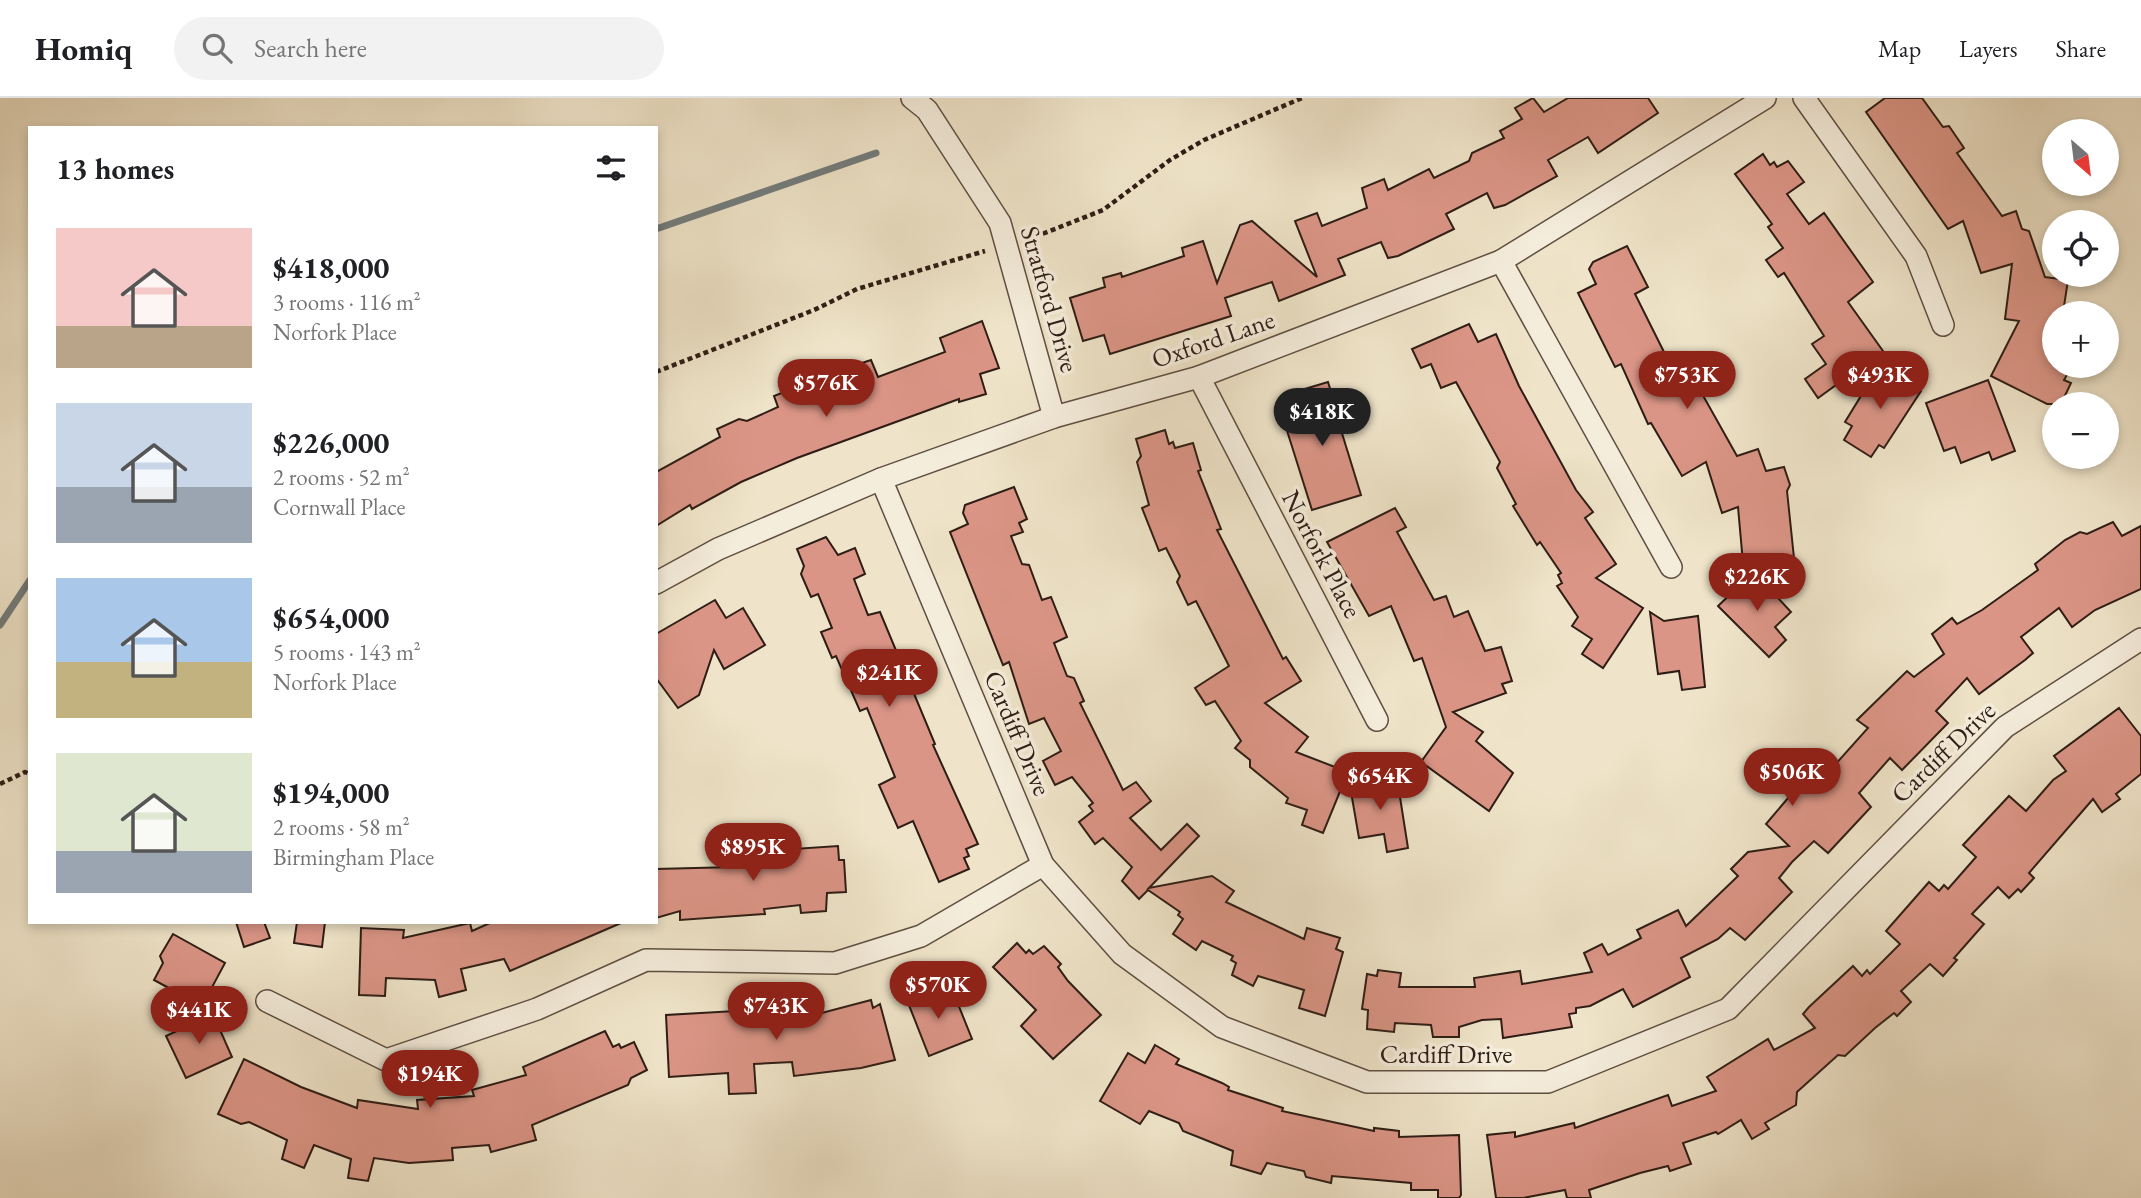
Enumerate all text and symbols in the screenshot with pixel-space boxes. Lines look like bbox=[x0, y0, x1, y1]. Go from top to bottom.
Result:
search box bbox=[174, 17, 664, 80]
text: Homiq bbox=[35, 27, 132, 70]
icon: search bbox=[198, 29, 236, 67]
text: Search here bbox=[254, 31, 367, 65]
text: Map bbox=[1878, 33, 1921, 64]
text: Layers bbox=[1959, 33, 2018, 64]
text: Share bbox=[2056, 33, 2106, 64]
north arrow bbox=[2042, 119, 2119, 196]
map controls bbox=[2042, 119, 2119, 469]
text: 13 homes bbox=[56, 149, 174, 188]
icon: filters bbox=[592, 149, 630, 187]
button: locate bbox=[2042, 210, 2119, 287]
street label: Stratford Drive bbox=[1013, 222, 1087, 376]
text: $418,000 bbox=[273, 248, 389, 287]
icon: home bbox=[112, 256, 196, 340]
text: 3 rooms · 116 m² bbox=[273, 287, 421, 317]
button: + bbox=[2042, 301, 2119, 378]
street label: Oxford Lane bbox=[1147, 302, 1279, 376]
text: Norfork Place bbox=[273, 317, 397, 347]
pin: $753K bbox=[1638, 352, 1736, 411]
pin: $493K bbox=[1831, 352, 1929, 411]
text: $753K bbox=[1655, 359, 1719, 389]
text: $493K bbox=[1848, 359, 1912, 389]
pin: $576K bbox=[777, 360, 875, 419]
text: $576K bbox=[794, 367, 858, 397]
pin: $418K bbox=[1273, 388, 1371, 448]
button: − bbox=[2042, 392, 2119, 469]
text: $418K bbox=[1290, 396, 1354, 426]
text: $226,000 bbox=[273, 423, 389, 462]
icon: home bbox=[112, 431, 196, 515]
text: 2 rooms · 52 m² bbox=[273, 462, 410, 492]
street label: Norfork Place bbox=[1274, 484, 1370, 624]
text: Cornwall Place bbox=[273, 492, 405, 522]
pin: $226K bbox=[1708, 554, 1806, 613]
text: $226K bbox=[1725, 561, 1789, 591]
text: $654,000 bbox=[273, 598, 389, 637]
icon: home bbox=[112, 606, 196, 690]
text: 5 rooms · 143 m² bbox=[273, 637, 421, 667]
pin: $241K bbox=[840, 650, 938, 709]
text: $241K bbox=[857, 657, 921, 687]
street label: Cardiff Drive bbox=[976, 665, 1060, 801]
text: Norfork Place bbox=[273, 667, 397, 697]
street label: Cardiff Drive bbox=[1883, 694, 2003, 810]
pin: $506K bbox=[1743, 748, 1841, 808]
pin: $654K bbox=[1331, 752, 1429, 812]
text: $506K bbox=[1760, 756, 1824, 786]
text: $654K bbox=[1348, 760, 1412, 790]
text: $194,000 bbox=[273, 773, 389, 812]
icon: home bbox=[112, 781, 196, 865]
text: 2 rooms · 58 m² bbox=[273, 812, 410, 842]
pin: $895K bbox=[704, 824, 802, 883]
text: $895K bbox=[721, 831, 785, 861]
text: Birmingham Place bbox=[273, 842, 434, 872]
pin: $570K bbox=[889, 962, 987, 1021]
text: $570K bbox=[906, 969, 970, 999]
pin: $743K bbox=[727, 982, 825, 1042]
pin: $441K bbox=[150, 986, 248, 1046]
text: $743K bbox=[744, 990, 808, 1020]
text: $441K bbox=[167, 994, 231, 1024]
street label: Cardiff Drive bbox=[1380, 1037, 1512, 1071]
pin: $194K bbox=[381, 1051, 479, 1110]
text: $194K bbox=[398, 1058, 462, 1088]

